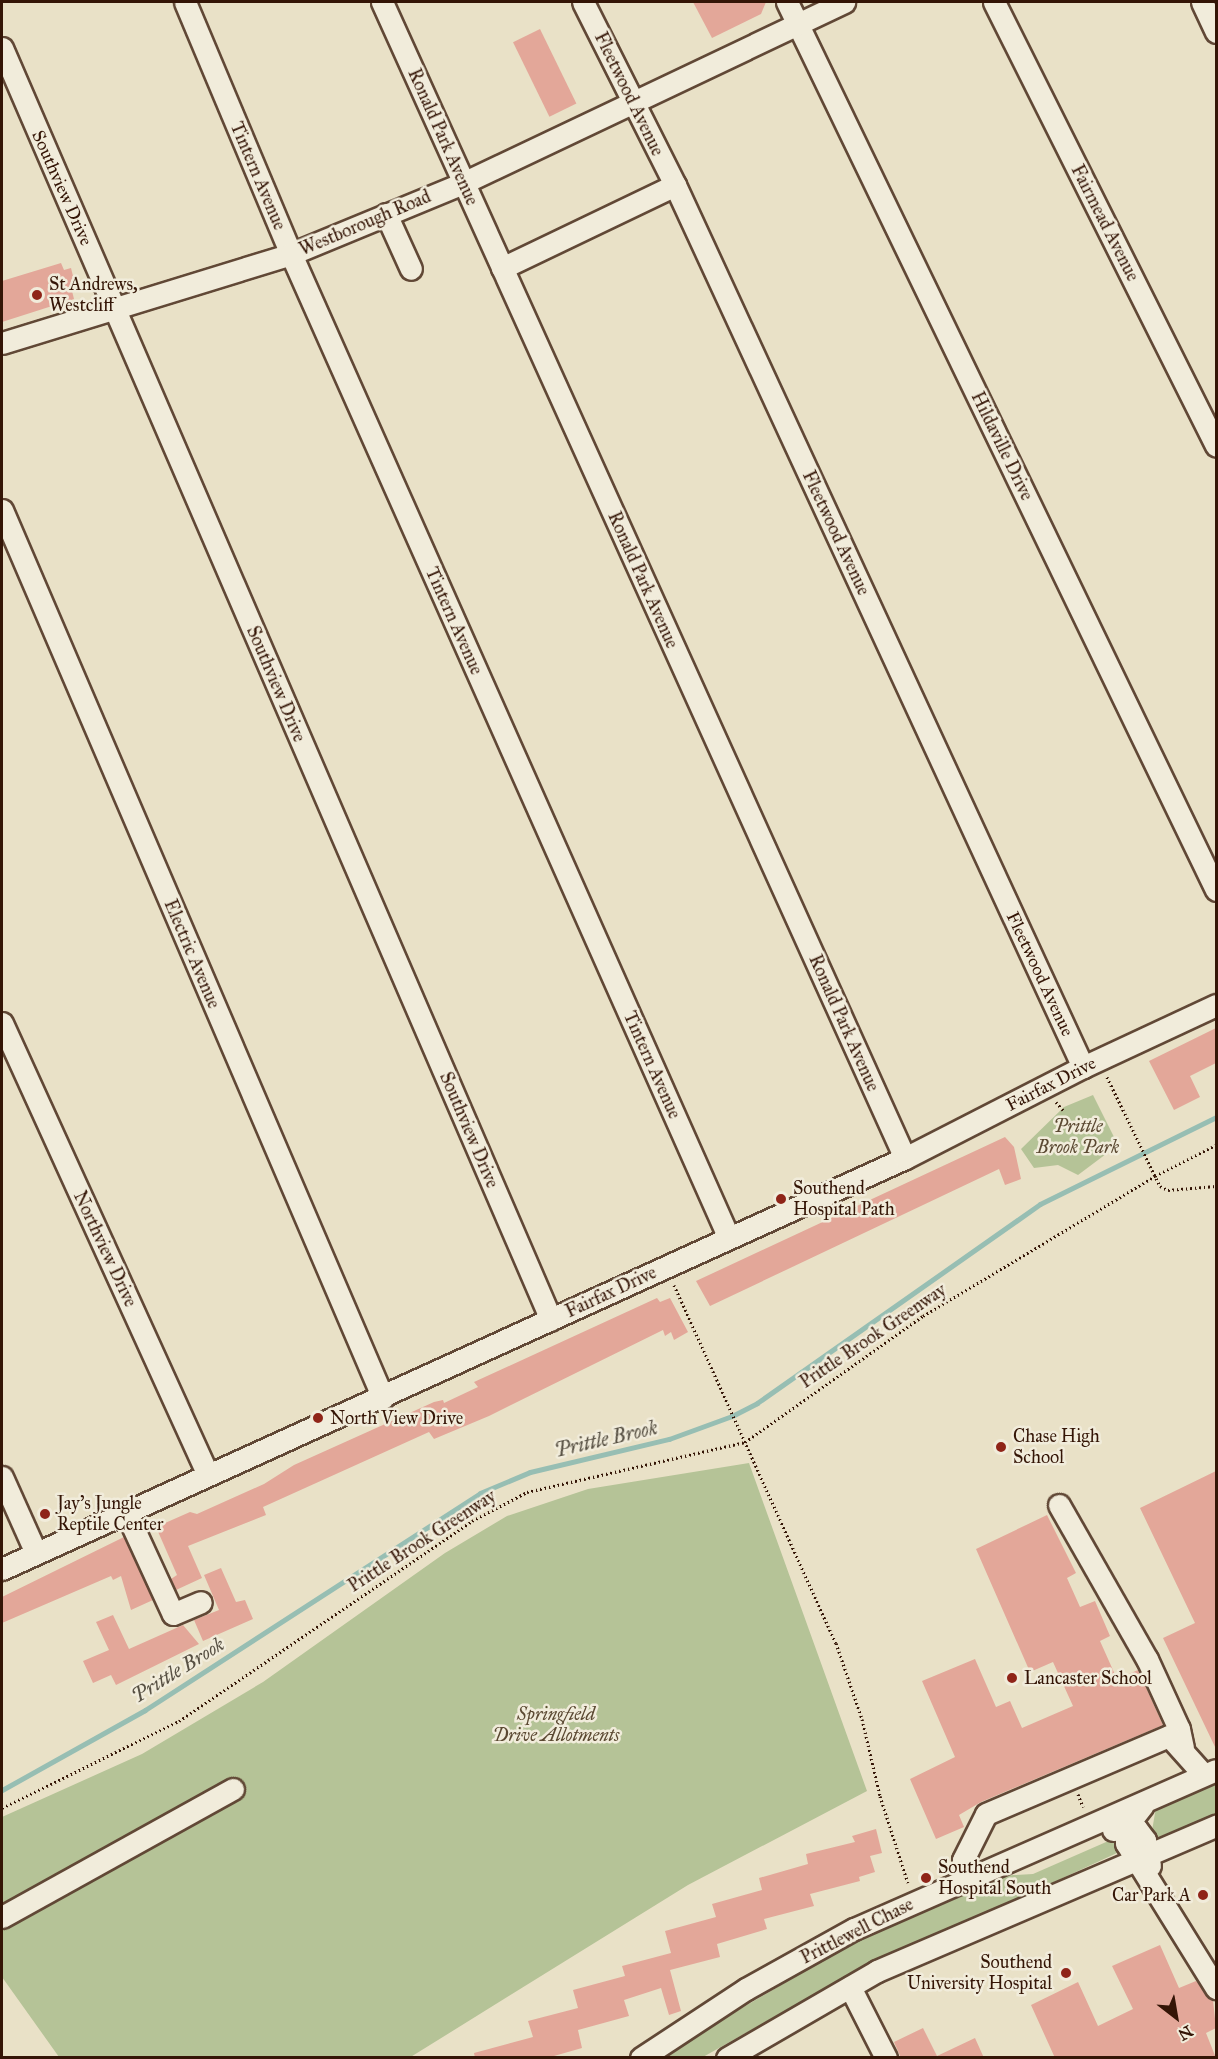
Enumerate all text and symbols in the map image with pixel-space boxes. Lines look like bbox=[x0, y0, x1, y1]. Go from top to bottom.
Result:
street label: Fleetwood Avenue bbox=[590, 29, 668, 159]
street label: Ronald Park Avenue bbox=[403, 65, 483, 209]
street label: Tintern Avenue bbox=[226, 119, 290, 233]
street label: Southview Drive bbox=[27, 127, 97, 249]
street label: Fairmead Avenue bbox=[1066, 161, 1144, 285]
street label: Westborough Road bbox=[296, 186, 434, 260]
place label: St Andrews, Westcliff bbox=[49, 274, 138, 316]
marker: St Andrews, Westcliff bbox=[30, 288, 44, 302]
street label: Hildaville Drive bbox=[966, 388, 1038, 504]
street label: Fleetwood Avenue bbox=[798, 467, 874, 599]
street label: Ronald Park Avenue bbox=[603, 508, 683, 652]
street label: Tintern Avenue bbox=[421, 564, 487, 678]
street label: Southview Drive bbox=[242, 623, 310, 745]
street label: Electric Avenue bbox=[159, 896, 225, 1012]
street label: Fleetwood Avenue bbox=[1002, 908, 1078, 1040]
street label: Ronald Park Avenue bbox=[804, 951, 884, 1095]
street label: Tintern Avenue bbox=[619, 1008, 685, 1122]
street label: Fairfax Drive bbox=[1003, 1052, 1099, 1116]
street label: Southview Drive bbox=[435, 1069, 503, 1191]
park label: Prittle Brook Park bbox=[1037, 1116, 1119, 1158]
place label: Southend Hospital Path bbox=[793, 1178, 895, 1220]
street label: Northview Drive bbox=[69, 1188, 141, 1310]
marker: Southend Hospital Path bbox=[774, 1192, 788, 1206]
street label: Fairfax Drive bbox=[562, 1262, 660, 1322]
street label: Prittle Brook Greenway bbox=[796, 1279, 950, 1393]
place label: North View Drive bbox=[330, 1407, 463, 1429]
marker: North View Drive bbox=[311, 1411, 325, 1425]
water label: Prittle Brook bbox=[552, 1416, 660, 1462]
place label: Chase High School bbox=[1013, 1426, 1100, 1468]
marker: Chase High School bbox=[994, 1440, 1008, 1454]
street label: Prittle Brook Greenway bbox=[344, 1485, 500, 1597]
place label: Jay's Jungle Reptile Center bbox=[57, 1493, 164, 1536]
marker: Jay's Jungle Reptile Center bbox=[38, 1507, 52, 1521]
water label: Prittle Brook bbox=[127, 1632, 229, 1708]
place label: Lancaster School bbox=[1024, 1667, 1152, 1689]
marker: Lancaster School bbox=[1005, 1671, 1019, 1685]
park label: Springfield Drive Allotments bbox=[493, 1704, 619, 1746]
place label: Southend Hospital South bbox=[938, 1857, 1051, 1900]
marker: Southend Hospital South bbox=[919, 1871, 933, 1885]
place label: Car Park A bbox=[1112, 1884, 1191, 1906]
marker: Car Park A bbox=[1196, 1888, 1210, 1902]
street label: Prittlewell Chase bbox=[797, 1893, 917, 1969]
place label: Southend University Hospital bbox=[907, 1952, 1052, 1994]
marker: Southend University Hospital bbox=[1057, 1964, 1075, 1982]
north arrow bbox=[1146, 1987, 1206, 2047]
text: N bbox=[1175, 2021, 1196, 2044]

